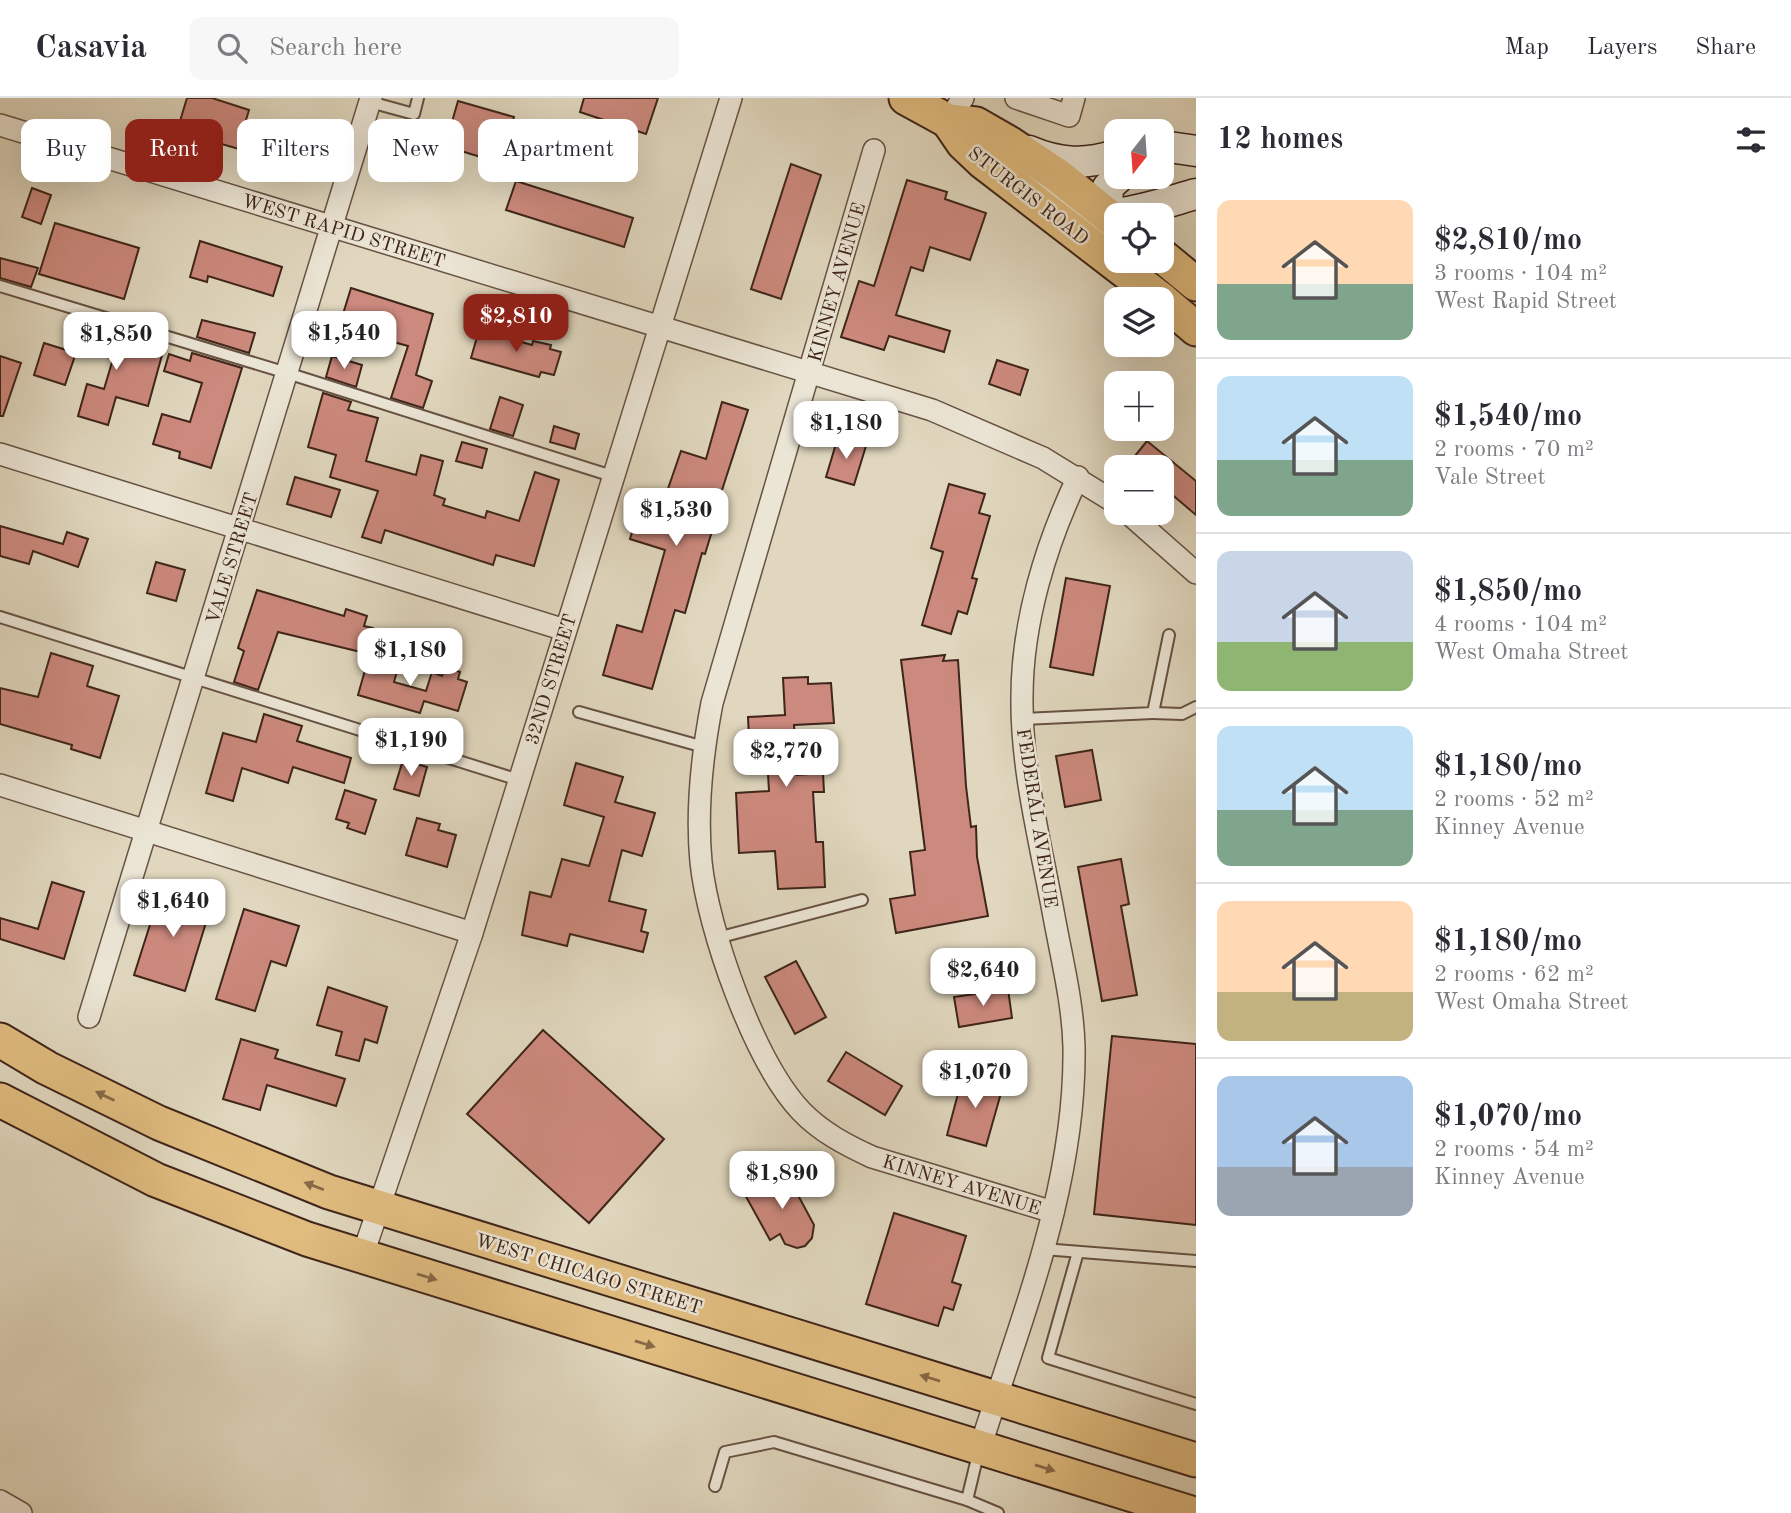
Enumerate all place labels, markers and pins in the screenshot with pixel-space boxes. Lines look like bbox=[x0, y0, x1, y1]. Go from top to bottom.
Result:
pin: $2,810 bbox=[459, 294, 573, 354]
pin: $1,540 bbox=[287, 312, 401, 371]
pin: $1,850 bbox=[59, 313, 173, 372]
pin: $1,180 bbox=[789, 402, 903, 461]
pin: $1,530 bbox=[619, 489, 733, 548]
pin: $1,180 bbox=[353, 628, 467, 688]
pin: $1,190 bbox=[354, 718, 468, 778]
pin: $2,770 bbox=[729, 730, 843, 789]
pin: $1,640 bbox=[116, 880, 230, 939]
pin: $2,640 bbox=[926, 948, 1040, 1008]
pin: $1,070 bbox=[918, 1051, 1032, 1110]
pin: $1,890 bbox=[725, 1152, 839, 1211]

